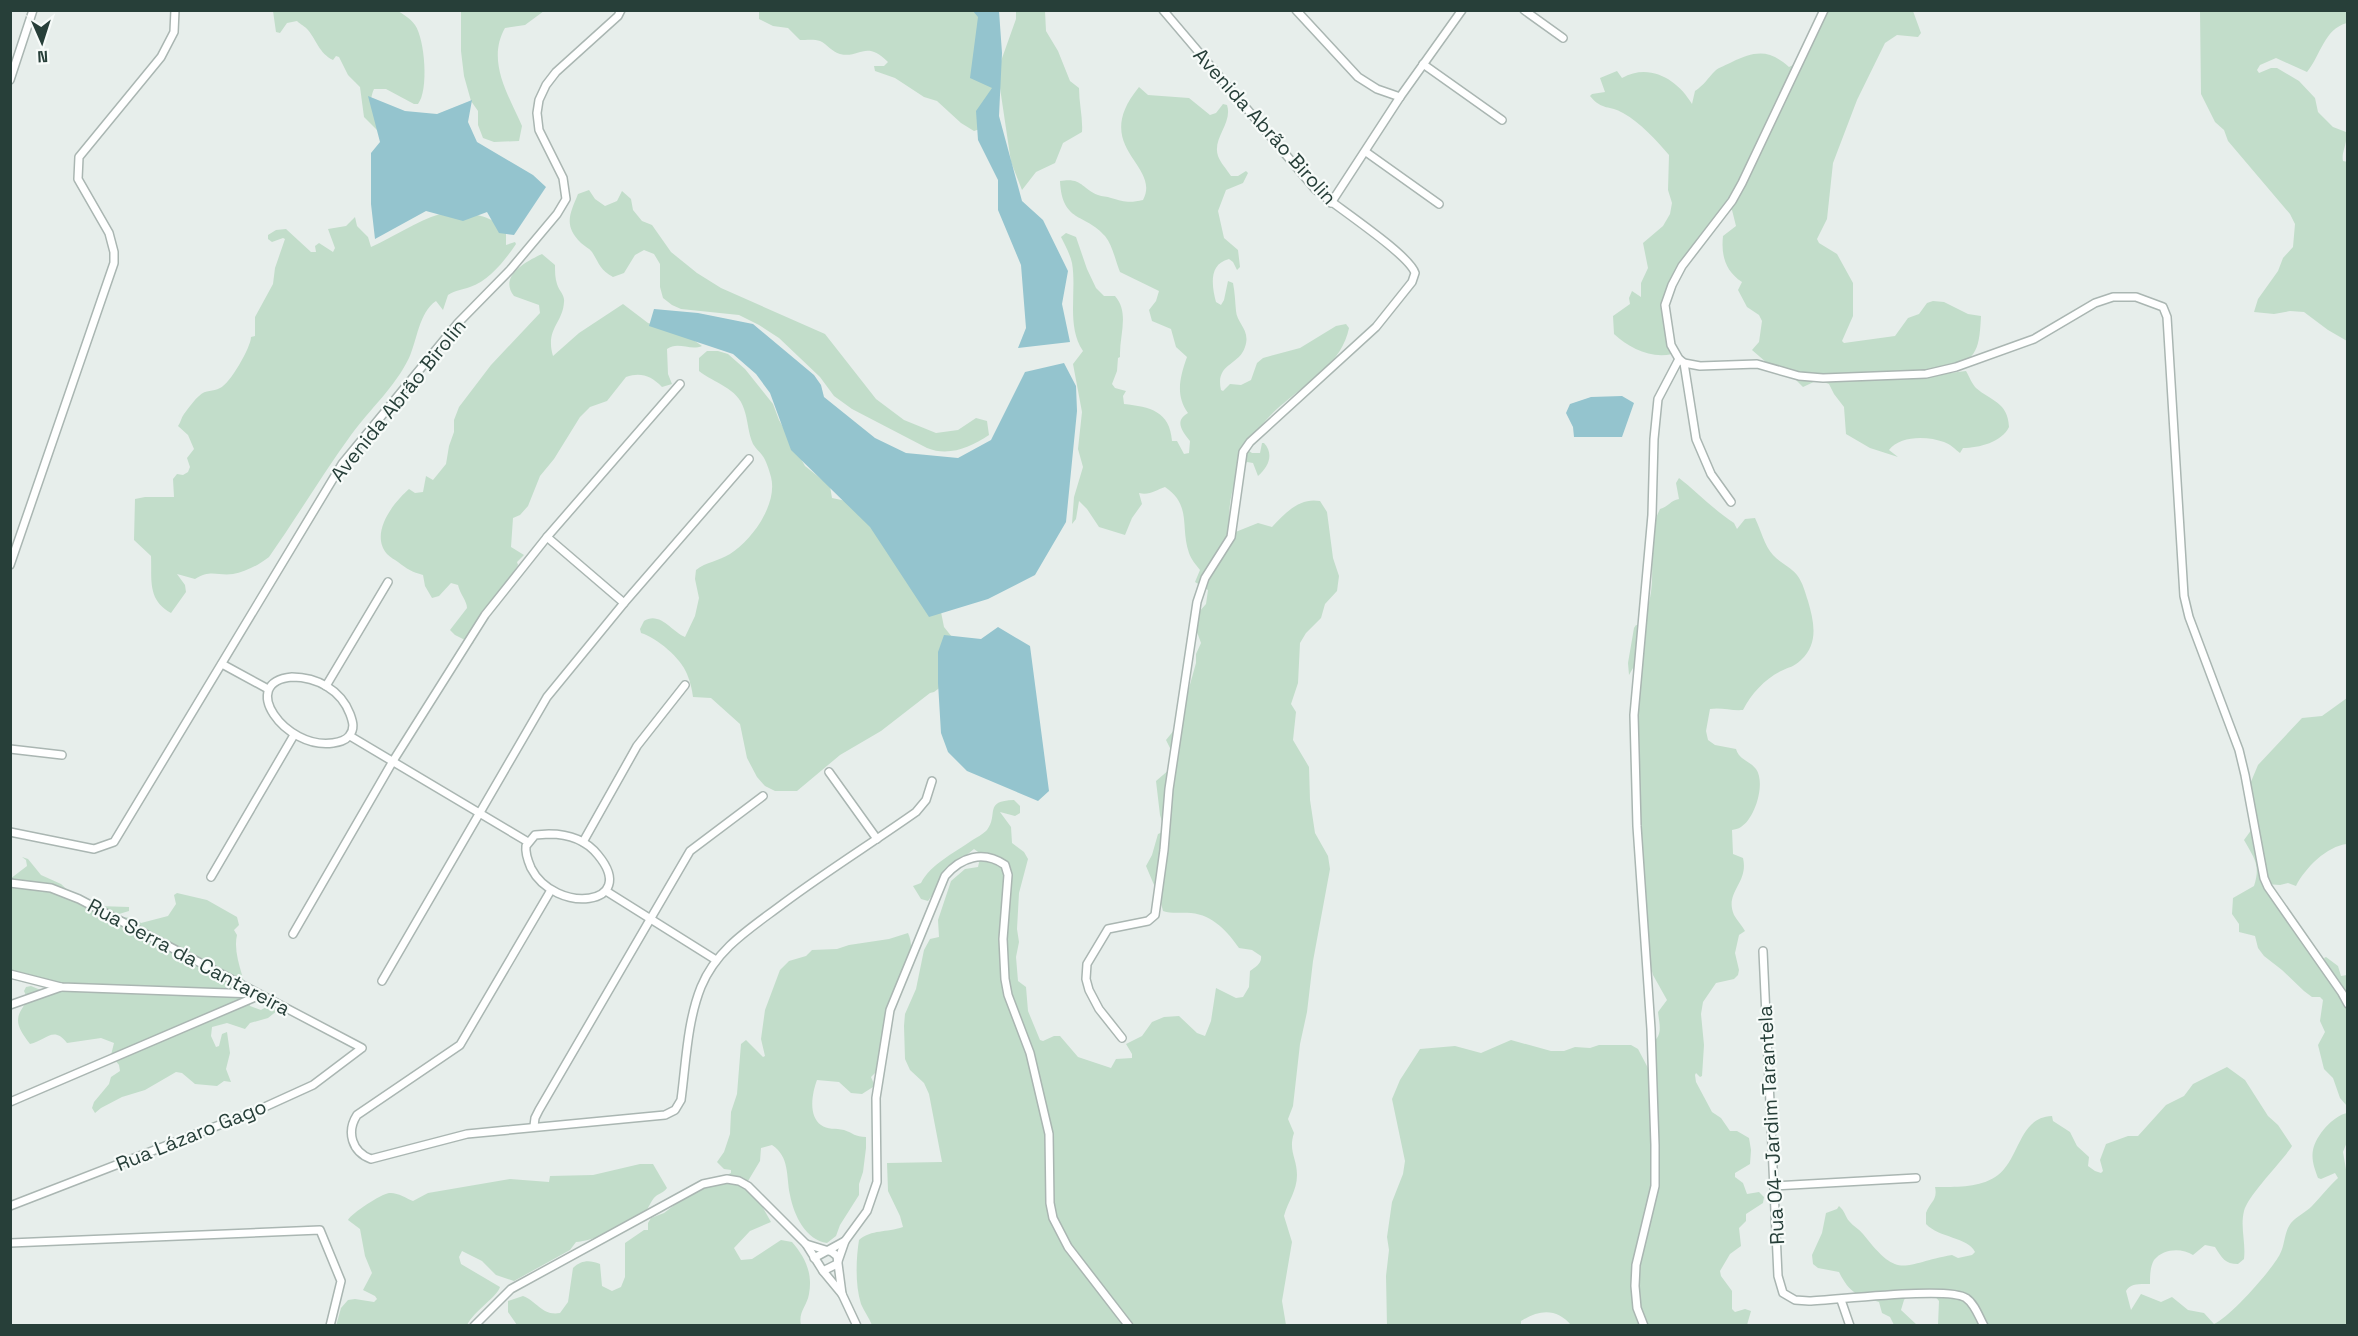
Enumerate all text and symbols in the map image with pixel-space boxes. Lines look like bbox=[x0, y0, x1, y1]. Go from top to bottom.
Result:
north arrow bbox=[12, 12, 72, 72]
street label: Avenida Abrão Birolin bbox=[1188, 42, 1342, 210]
text: N bbox=[37, 46, 49, 67]
street label: Avenida Abrão Birolin bbox=[324, 313, 472, 487]
street label: Rua Serra da Cantareira bbox=[83, 892, 295, 1022]
street label: Rua 04- Jardim Tarantela bbox=[1752, 1005, 1790, 1245]
street label: Rua Lázaro Gago bbox=[112, 1093, 270, 1177]

